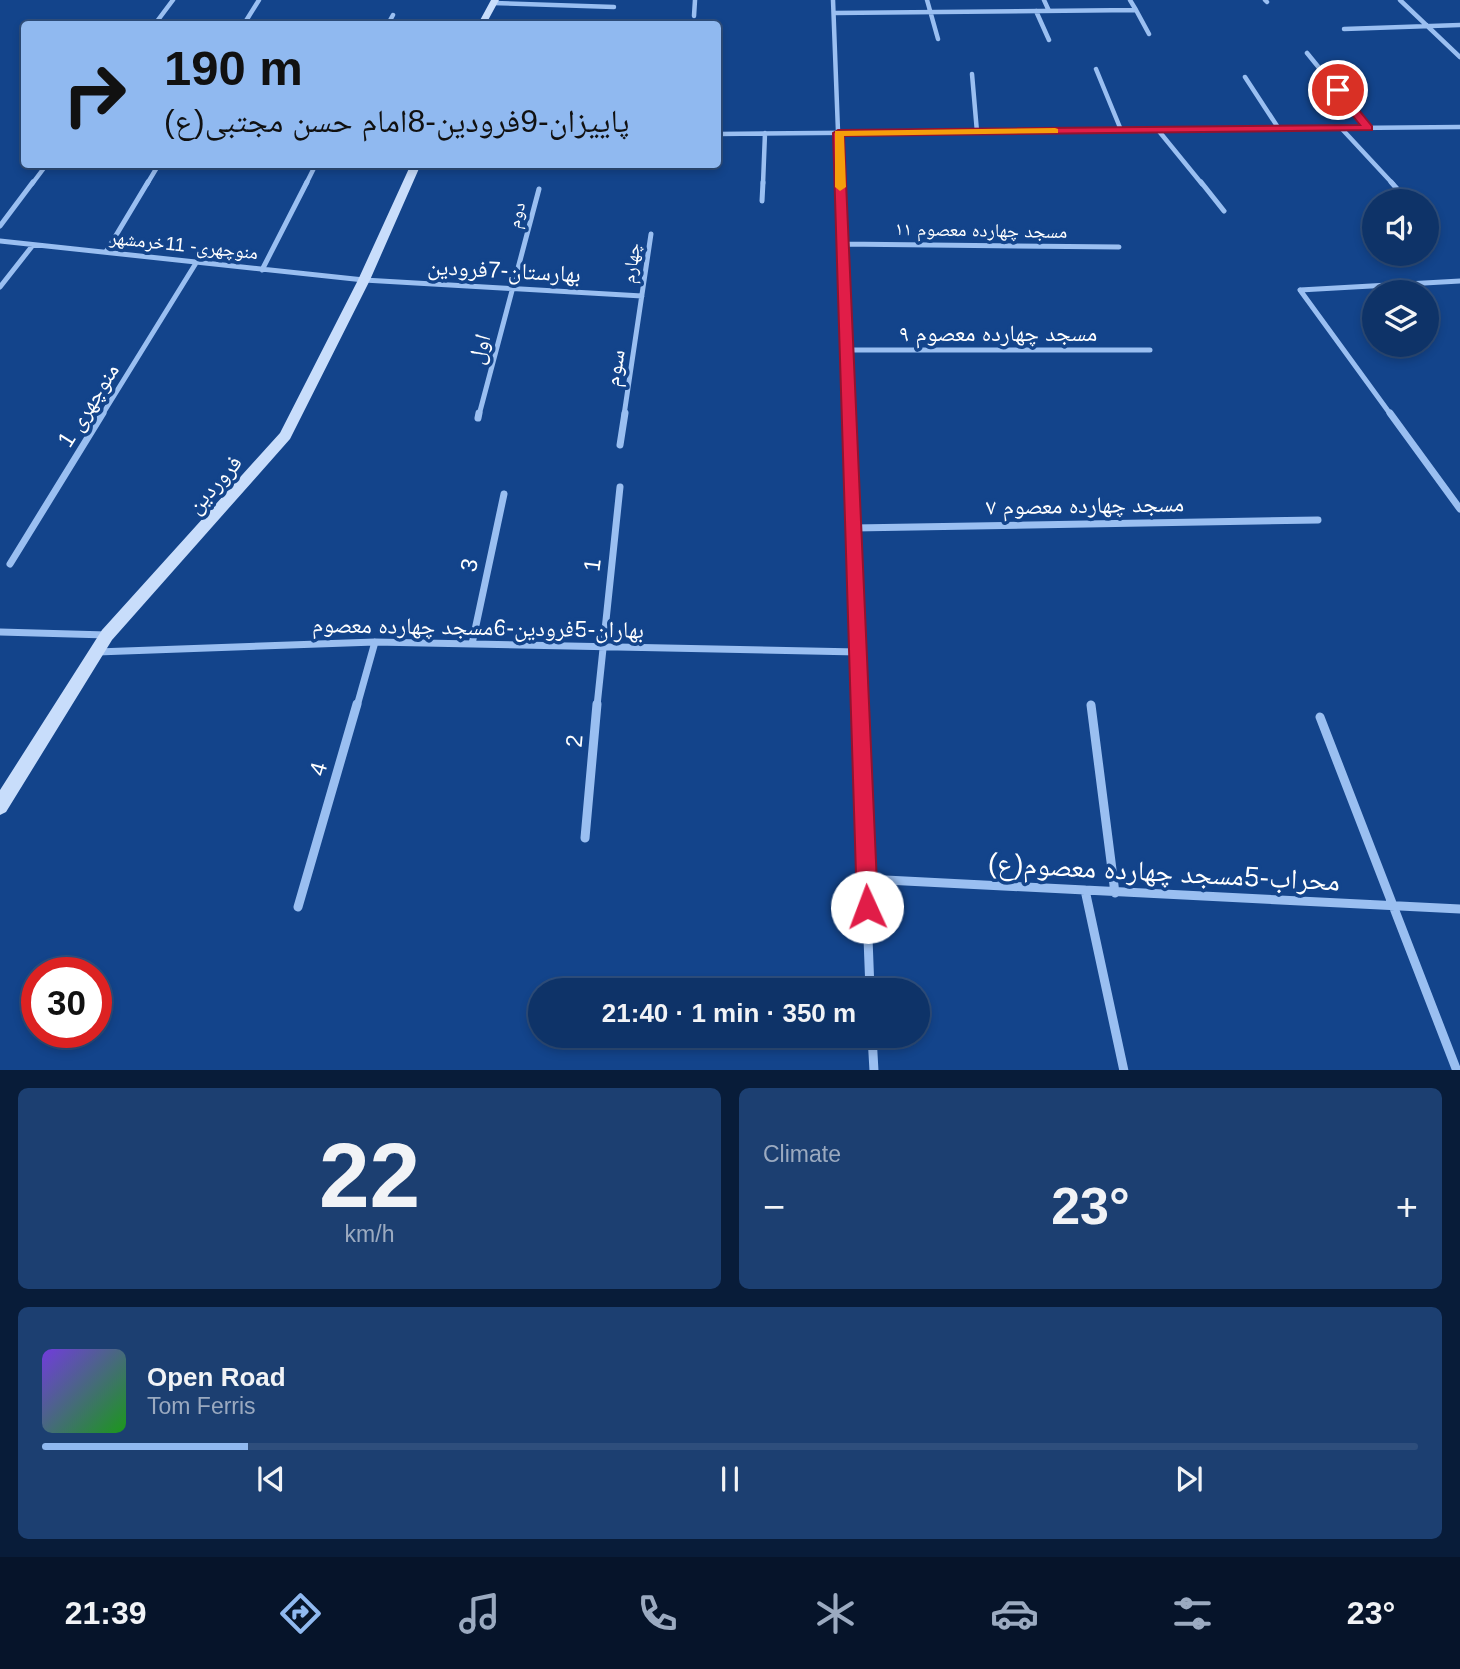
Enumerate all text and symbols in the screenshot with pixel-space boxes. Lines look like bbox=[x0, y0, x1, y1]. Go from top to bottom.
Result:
text: 190 m bbox=[164, 41, 303, 95]
icon: right bbox=[49, 49, 140, 140]
pin bbox=[1308, 60, 1368, 120]
icon: arrive bbox=[1319, 71, 1357, 109]
text: پاییزان-9فرودین-8امام حسن مجتبی(ع) bbox=[164, 103, 630, 139]
map controls bbox=[1362, 189, 1439, 357]
button: sound bbox=[1362, 189, 1439, 266]
street label: دوم bbox=[503, 200, 532, 231]
street label: مسجد چهارده معصوم ۱۱ bbox=[895, 218, 1067, 245]
street label: منوچهری- 11خرمشهر bbox=[108, 227, 259, 264]
street label: چهارم bbox=[618, 241, 647, 285]
street label: بهارستان-7فرودین bbox=[427, 253, 581, 288]
button: layers bbox=[1362, 280, 1439, 357]
street label: مسجد چهارده معصوم ۹ bbox=[899, 320, 1097, 349]
street label: اول bbox=[462, 331, 497, 367]
street label: سوم bbox=[598, 348, 633, 389]
street label: منوچهری 1 bbox=[52, 358, 125, 452]
street label: فروردین bbox=[181, 449, 248, 519]
street label: مسجد چهارده معصوم ۷ bbox=[986, 490, 1184, 523]
street label: 3 bbox=[455, 556, 483, 574]
street label: 1 bbox=[578, 557, 606, 573]
street label: بهاران-5فرودین-6مسجد چهارده معصوم bbox=[312, 611, 644, 646]
street label: 2 bbox=[560, 733, 588, 749]
street label: 4 bbox=[304, 759, 332, 779]
street label: محراب-5مسجد چهارده معصوم(ع) bbox=[987, 847, 1341, 900]
position arrow bbox=[830, 870, 904, 944]
speed limit sign: 30 bbox=[21, 957, 112, 1048]
text: 21:40 · 1 min · 350 m bbox=[602, 998, 856, 1028]
text: 22 bbox=[319, 1125, 420, 1226]
text: Climate bbox=[763, 1141, 841, 1167]
text: 23° bbox=[1051, 1177, 1130, 1235]
text: − bbox=[763, 1186, 785, 1228]
text: + bbox=[1396, 1186, 1418, 1228]
text: km/h bbox=[345, 1221, 394, 1247]
text: Open Road bbox=[147, 1362, 286, 1392]
text: Tom Ferris bbox=[147, 1393, 256, 1419]
icon: previous bbox=[252, 1460, 290, 1498]
icon: pause bbox=[711, 1460, 749, 1498]
icon: next bbox=[1170, 1460, 1208, 1498]
icon: directions bbox=[276, 1589, 325, 1638]
icon: music bbox=[455, 1589, 504, 1638]
icon: phone bbox=[633, 1589, 682, 1638]
icon: climate bbox=[811, 1589, 860, 1638]
icon: car bbox=[990, 1589, 1039, 1638]
icon: filters bbox=[1168, 1589, 1217, 1638]
text: 21:39 bbox=[65, 1595, 147, 1631]
text: 23° bbox=[1347, 1595, 1395, 1631]

